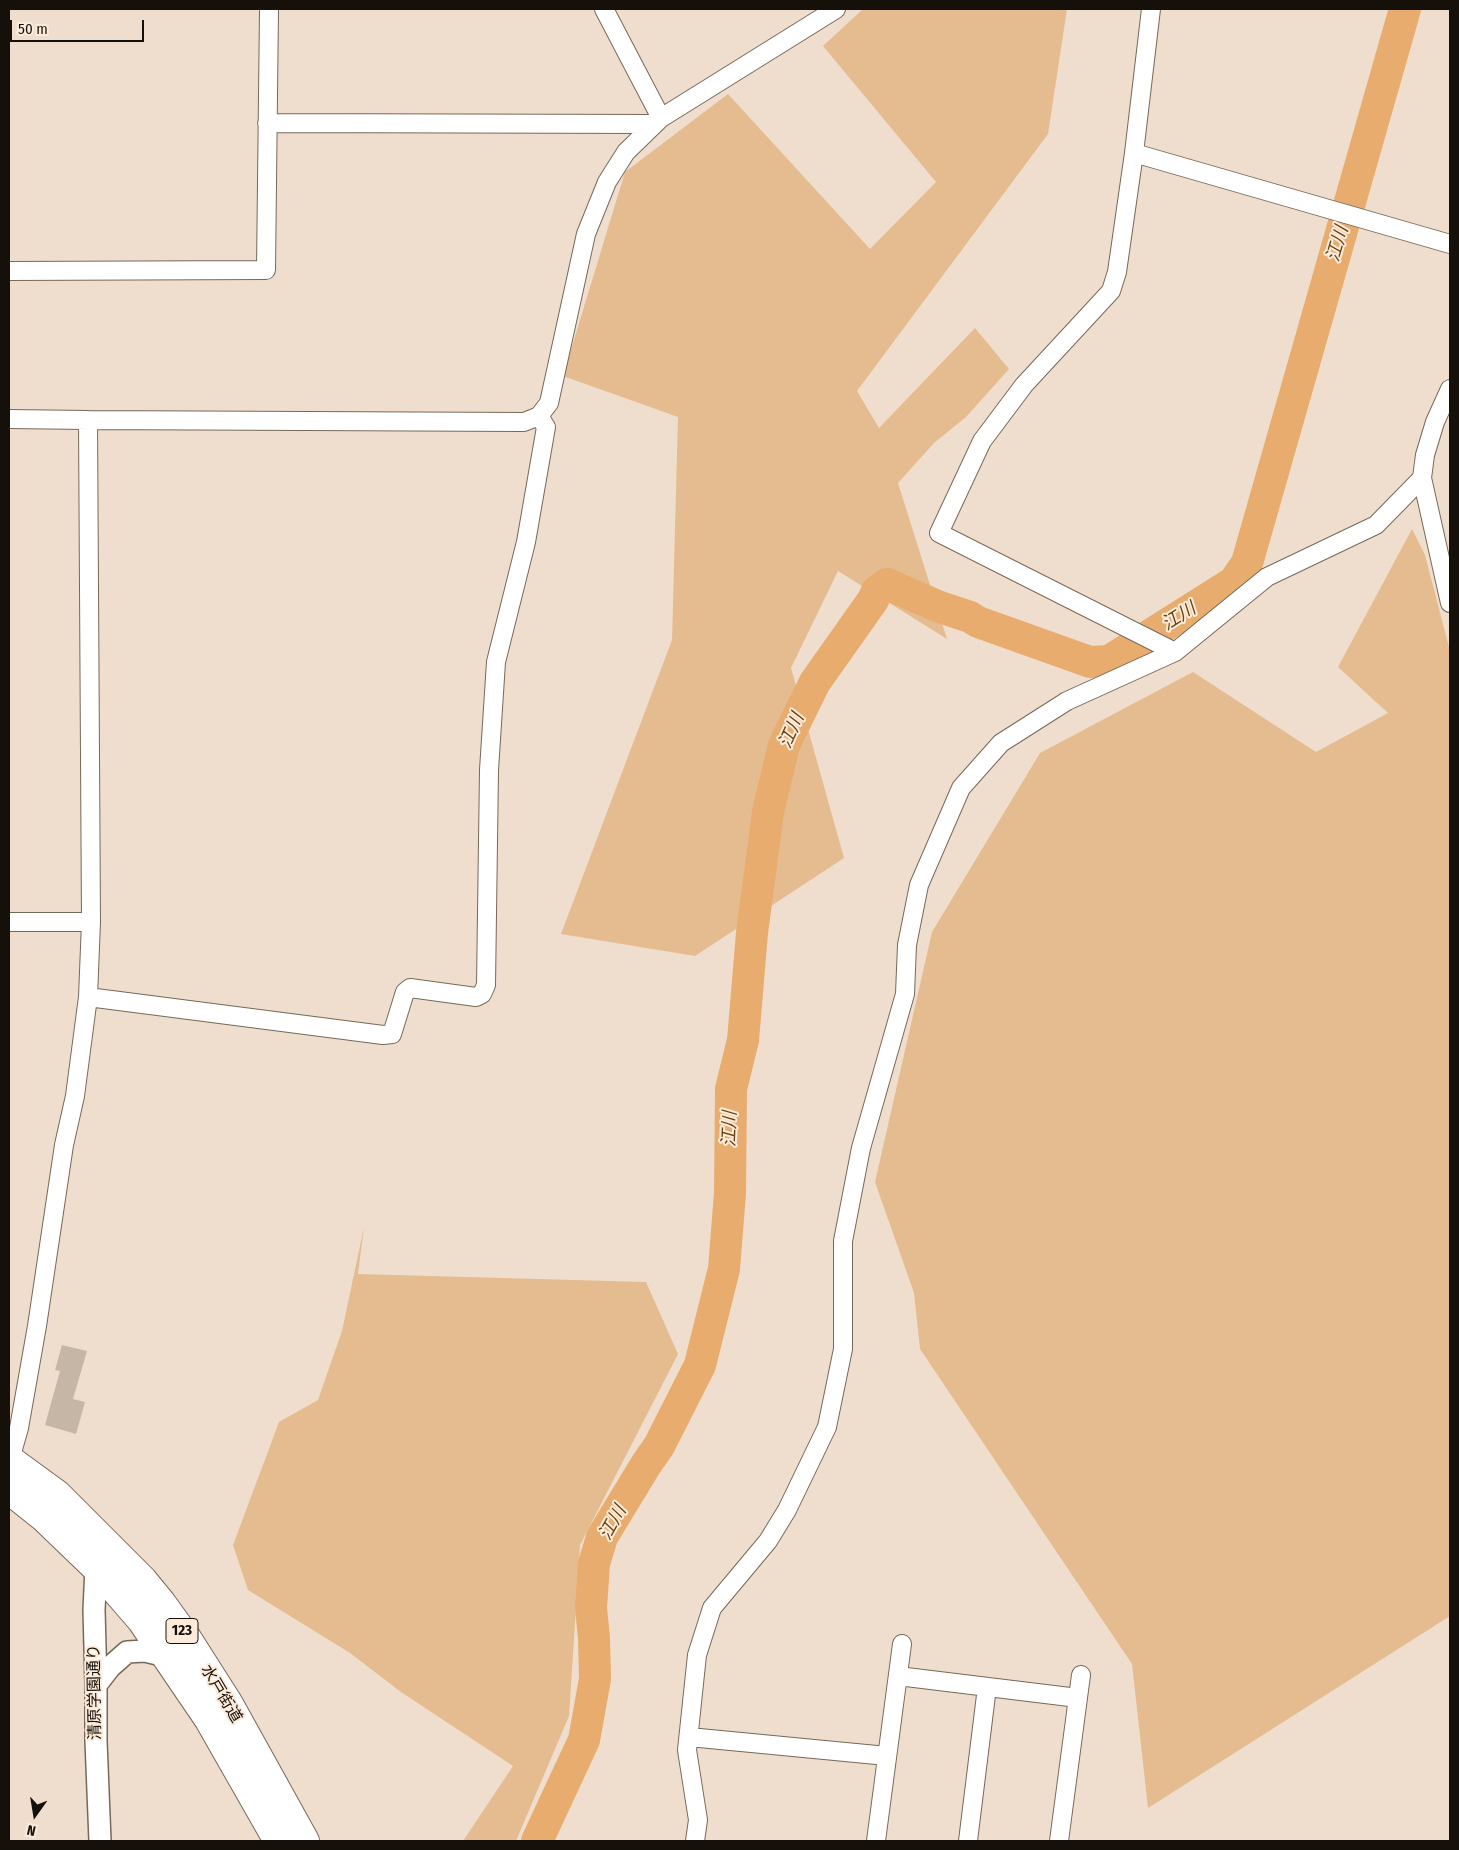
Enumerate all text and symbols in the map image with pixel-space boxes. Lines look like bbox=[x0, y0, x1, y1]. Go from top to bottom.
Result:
scale bar bbox=[12, 10, 146, 42]
text: 50 m bbox=[18, 20, 48, 38]
water label: 江川 bbox=[1323, 224, 1353, 264]
water label: 江川 bbox=[1158, 598, 1200, 636]
water label: 江川 bbox=[775, 710, 809, 752]
water label: 江川 bbox=[719, 1111, 741, 1147]
water label: 江川 bbox=[595, 1502, 631, 1544]
road number: 123 bbox=[166, 1618, 198, 1644]
street label: 清原学園通り bbox=[85, 1644, 105, 1740]
street label: 水戸街道 bbox=[196, 1662, 246, 1726]
north arrow bbox=[10, 1790, 60, 1840]
text: N bbox=[26, 1821, 38, 1839]

